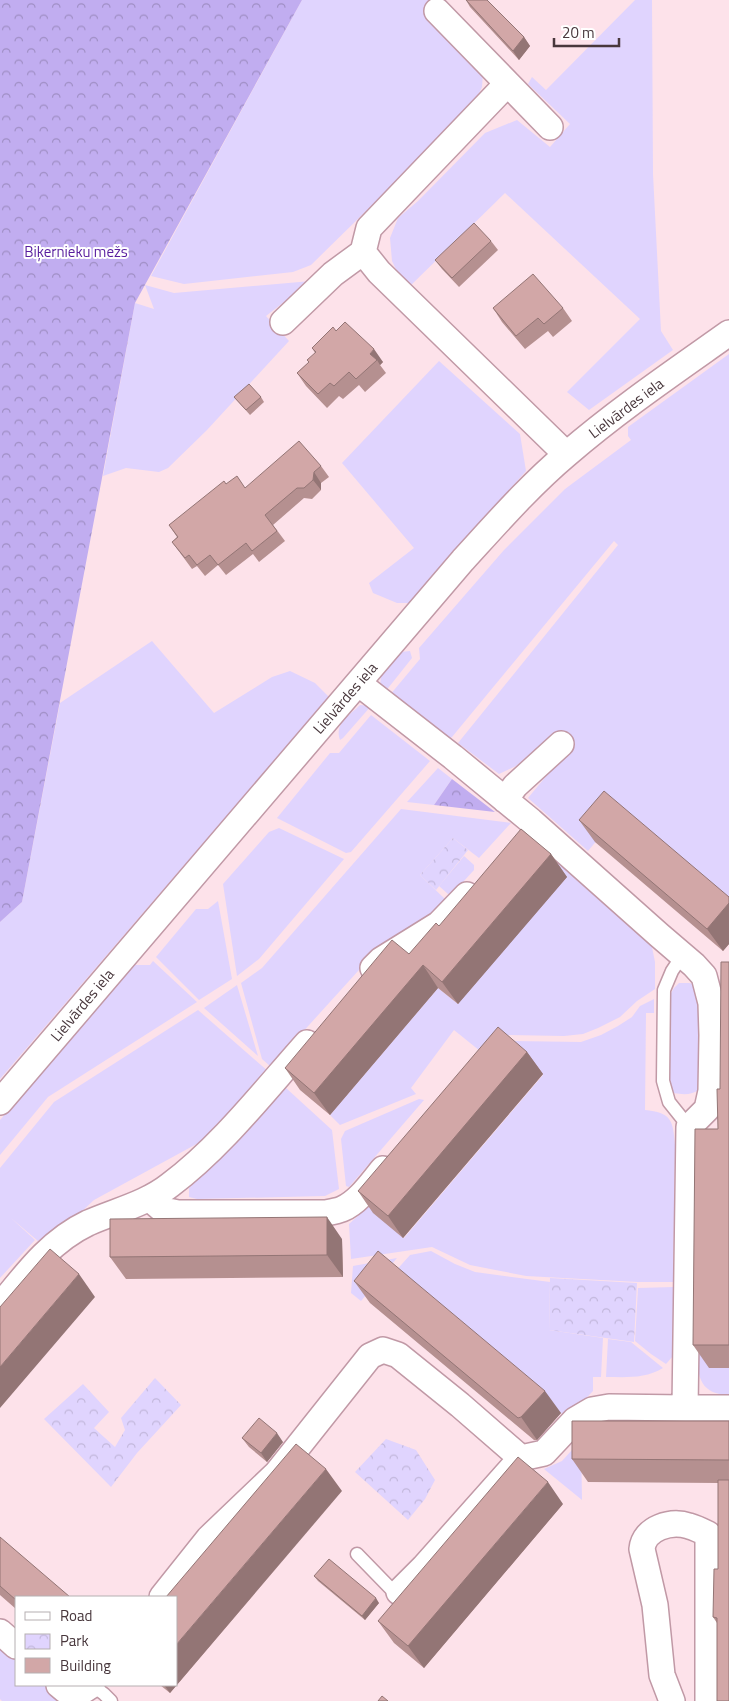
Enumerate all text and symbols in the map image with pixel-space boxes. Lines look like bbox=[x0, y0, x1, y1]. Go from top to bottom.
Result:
scale bar bbox=[554, 15, 619, 47]
text: 20 m bbox=[562, 21, 595, 44]
park label: Biķernieku mežs bbox=[24, 240, 128, 263]
street label: Lielvārdes iela bbox=[584, 372, 669, 444]
street label: Lielvārdes iela bbox=[307, 657, 383, 739]
street label: Lielvārdes iela bbox=[45, 963, 120, 1046]
legend bbox=[15, 1596, 178, 1686]
text: Road bbox=[60, 1604, 92, 1627]
text: Park bbox=[60, 1629, 89, 1652]
text: Building bbox=[60, 1654, 111, 1677]

